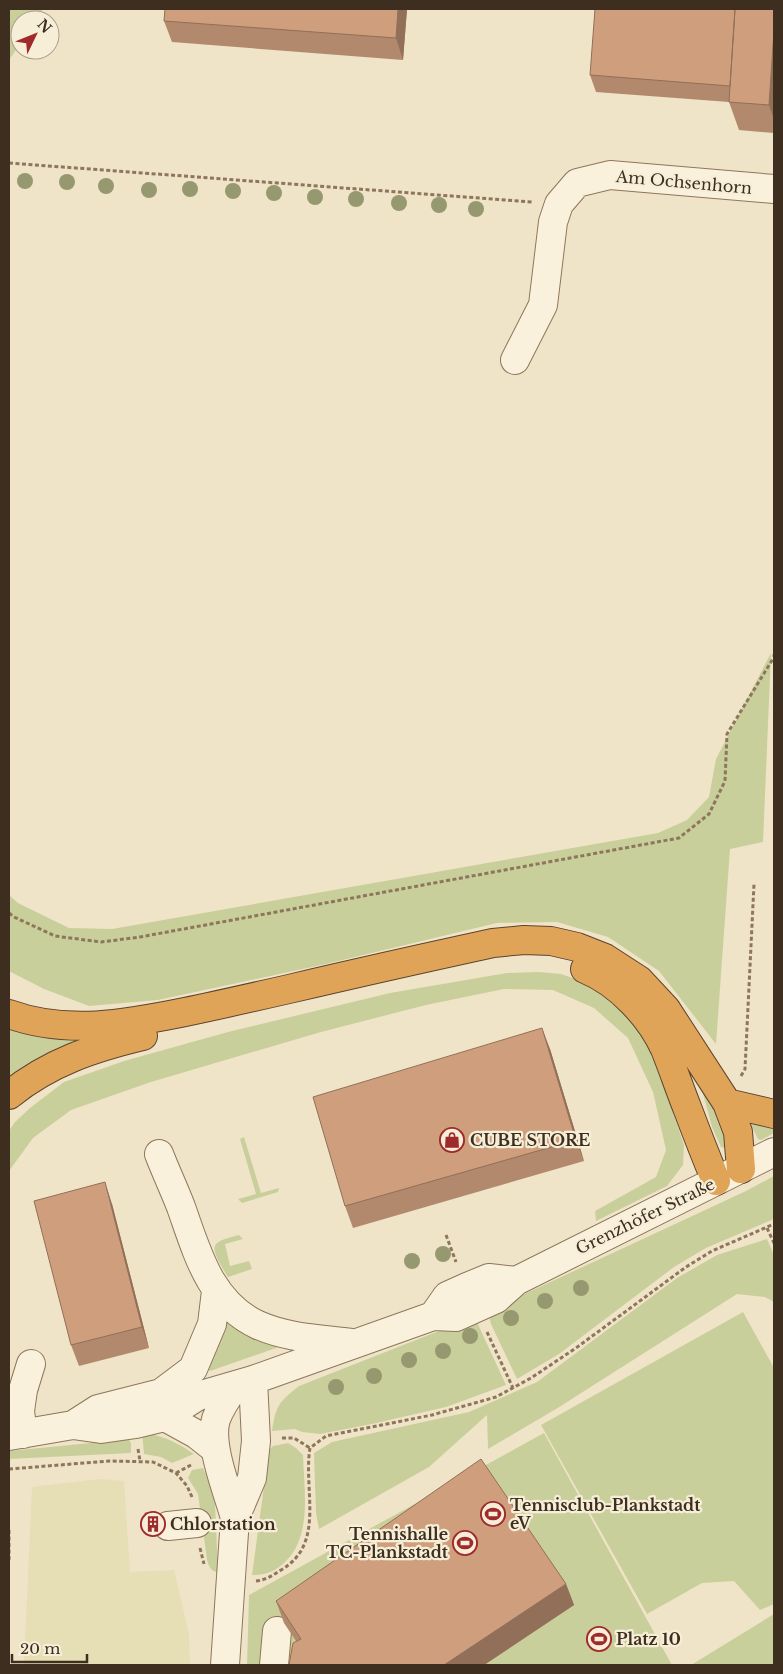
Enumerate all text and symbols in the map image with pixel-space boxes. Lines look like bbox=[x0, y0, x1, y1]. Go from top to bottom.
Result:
north arrow bbox=[10, 10, 60, 60]
text: N bbox=[33, 15, 56, 37]
street label: Am Ochsenhorn bbox=[614, 166, 753, 198]
shop icon: CUBE STORE bbox=[439, 1127, 465, 1153]
place label: CUBE STORE bbox=[470, 1130, 590, 1150]
street label: Grenzhöfer Straße bbox=[572, 1174, 718, 1258]
place label: Tennisclub-Plankstadt eV bbox=[510, 1495, 701, 1533]
sports icon: Tennisclub-Plankstadt eV bbox=[480, 1501, 506, 1527]
building icon: Chlorstation bbox=[140, 1511, 166, 1537]
place label: Chlorstation bbox=[170, 1514, 276, 1534]
place label: Tennishalle TC-Plankstadt bbox=[326, 1524, 449, 1562]
sports icon: Tennishalle TC-Plankstadt bbox=[452, 1530, 478, 1556]
sports icon: Platz 10 bbox=[586, 1626, 612, 1652]
place label: Platz 10 bbox=[616, 1629, 681, 1649]
scale bar bbox=[12, 1632, 88, 1664]
text: 20 m bbox=[20, 1639, 60, 1658]

